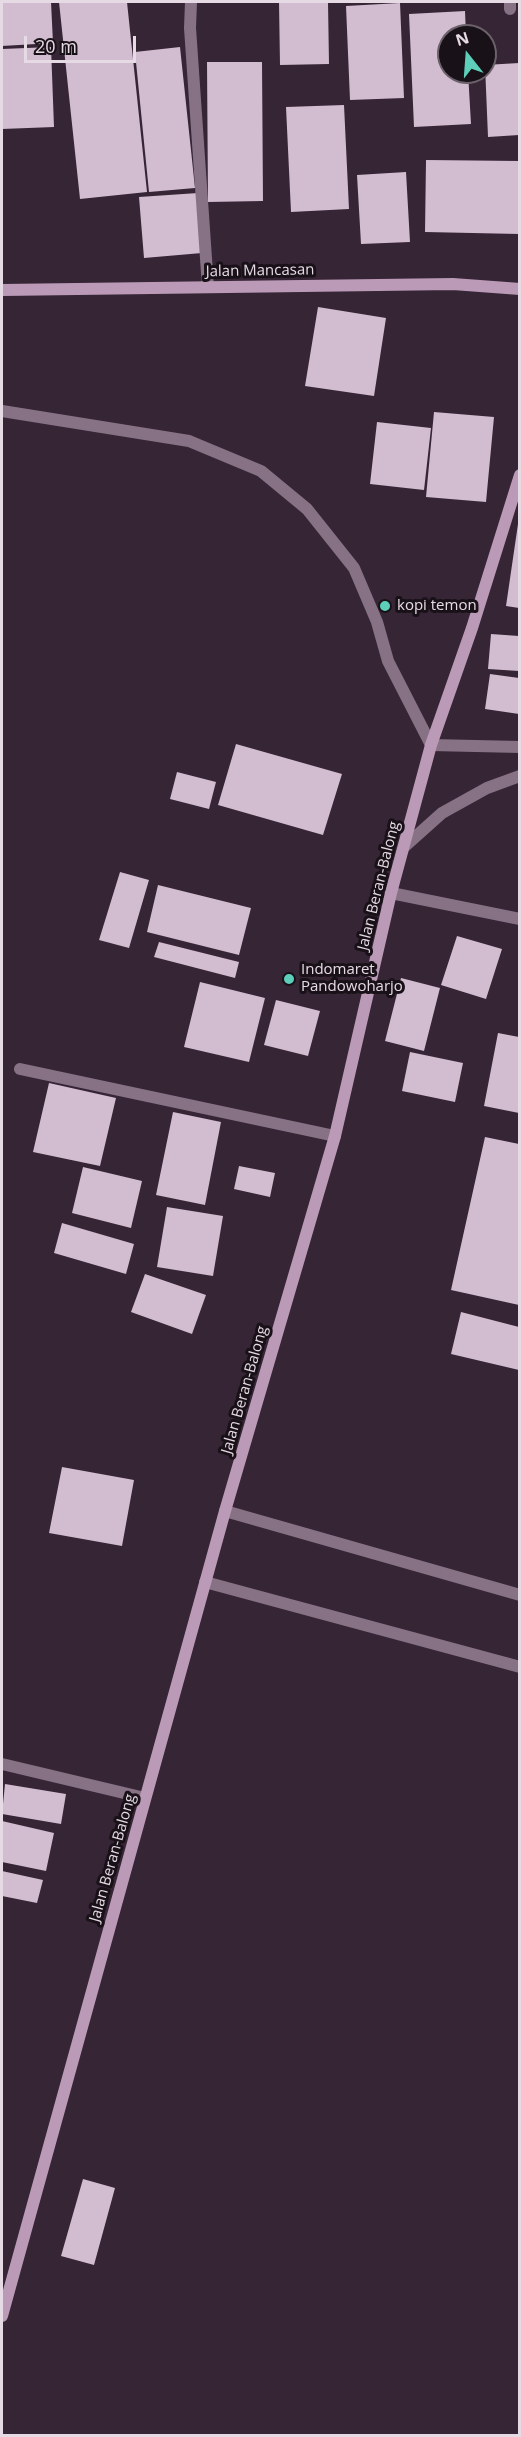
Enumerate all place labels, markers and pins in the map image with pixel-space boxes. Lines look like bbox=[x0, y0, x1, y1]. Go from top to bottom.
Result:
place label: kopi temon bbox=[397, 597, 477, 615]
marker: kopi temon bbox=[378, 599, 392, 613]
place label: Indomaret Pandowoharjo bbox=[301, 961, 403, 996]
marker: Indomaret Pandowoharjo bbox=[282, 972, 296, 986]

